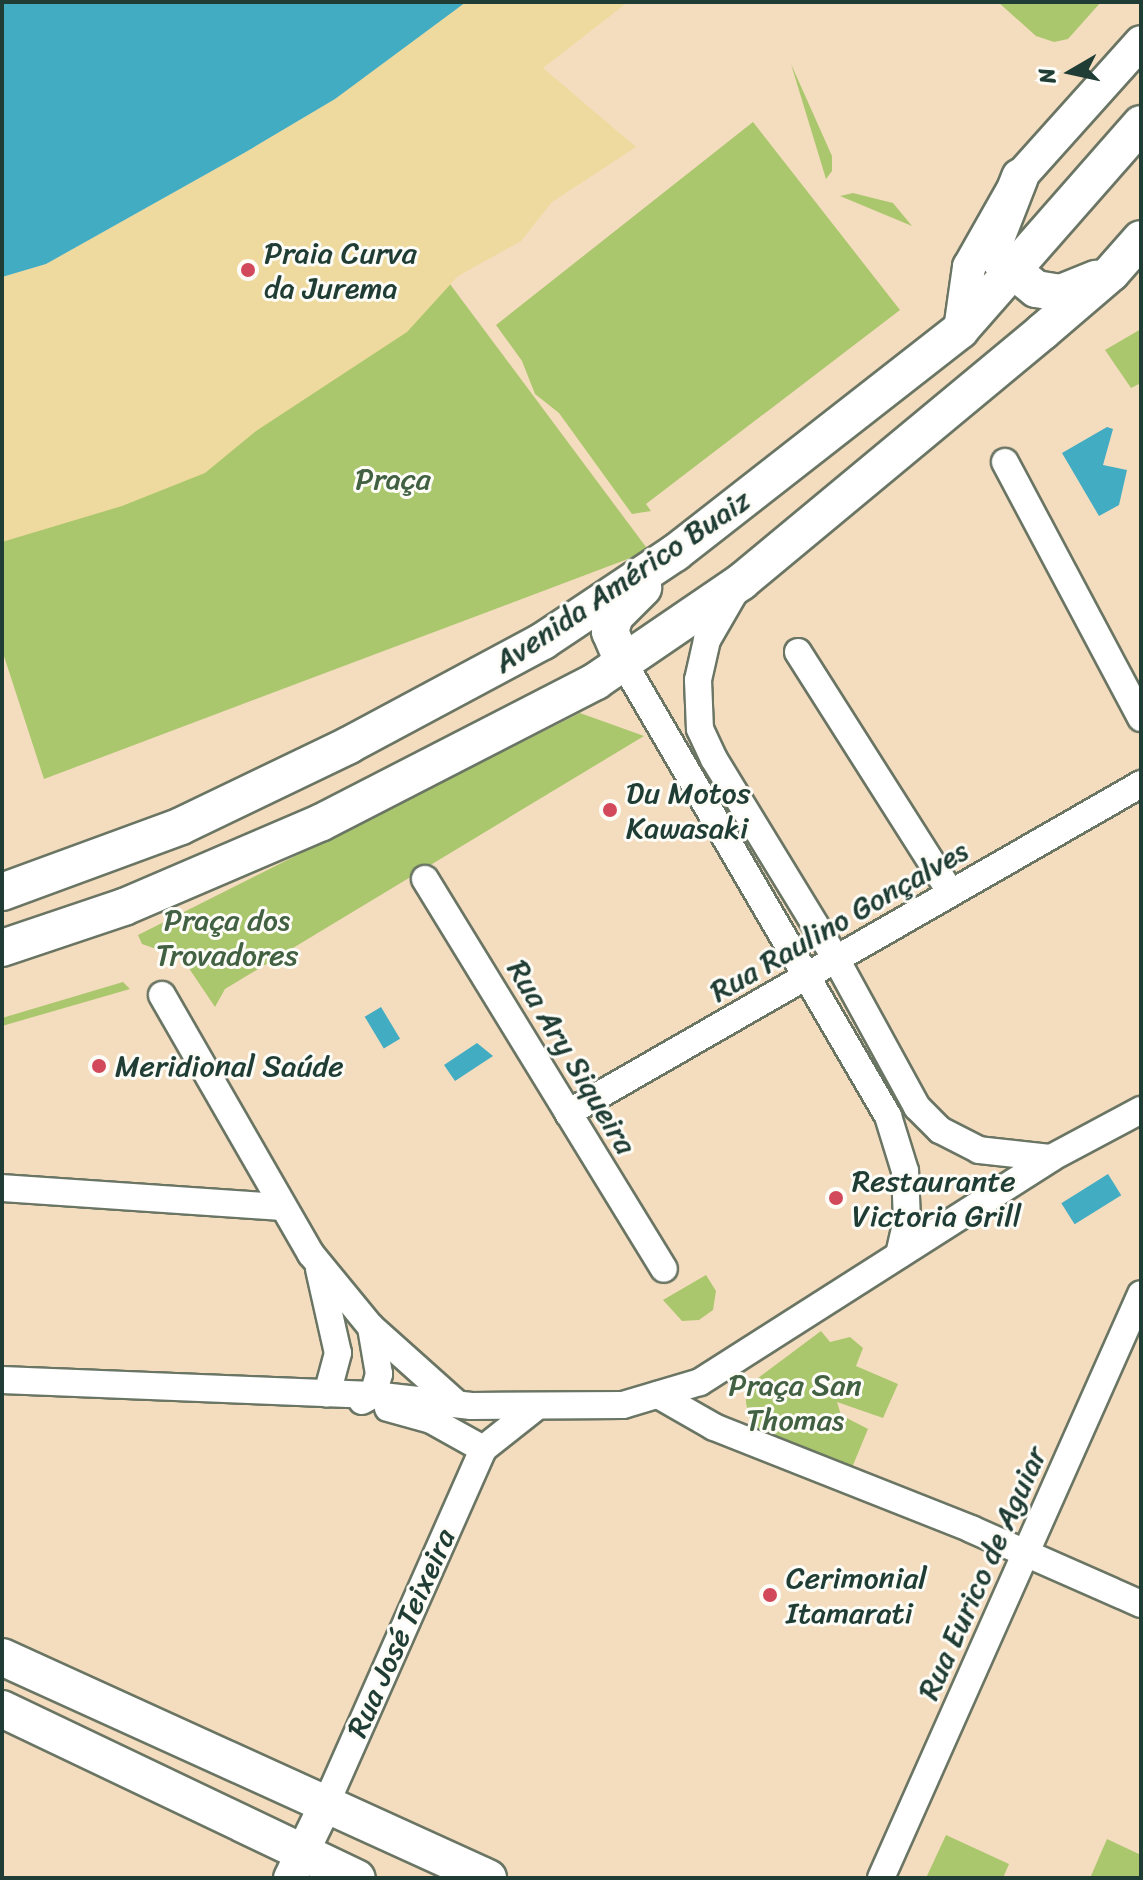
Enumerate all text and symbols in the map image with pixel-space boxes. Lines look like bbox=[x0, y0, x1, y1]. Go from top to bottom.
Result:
north arrow bbox=[1031, 32, 1111, 112]
text: N bbox=[1026, 65, 1067, 86]
place label: Praia Curva da Jurema bbox=[264, 235, 417, 306]
marker: Praia Curva da Jurema bbox=[239, 261, 257, 279]
park label: Praça bbox=[355, 461, 431, 497]
street label: Avenida Américo Buaiz bbox=[487, 482, 757, 680]
place label: Du Motos Kawasaki bbox=[626, 775, 750, 846]
marker: Du Motos Kawasaki bbox=[601, 801, 619, 819]
street label: Rua Raulino Gonçalves bbox=[703, 832, 975, 1010]
park label: Praça dos Trovadores bbox=[156, 902, 298, 972]
street label: Rua Ary Siqueira bbox=[500, 953, 644, 1161]
place label: Meridional Saúde bbox=[115, 1048, 344, 1084]
marker: Meridional Saúde bbox=[90, 1057, 108, 1075]
place label: Restaurante Victoria Grill bbox=[852, 1163, 1021, 1234]
marker: Restaurante Victoria Grill bbox=[827, 1189, 845, 1207]
park label: Praça San Thomas bbox=[728, 1367, 862, 1438]
street label: Rua Eurico de Aguiar bbox=[910, 1441, 1054, 1705]
street label: Rua José Teixeira bbox=[338, 1522, 464, 1744]
place label: Cerimonial Itamarati bbox=[786, 1560, 927, 1630]
marker: Cerimonial Itamarati bbox=[761, 1586, 779, 1604]

